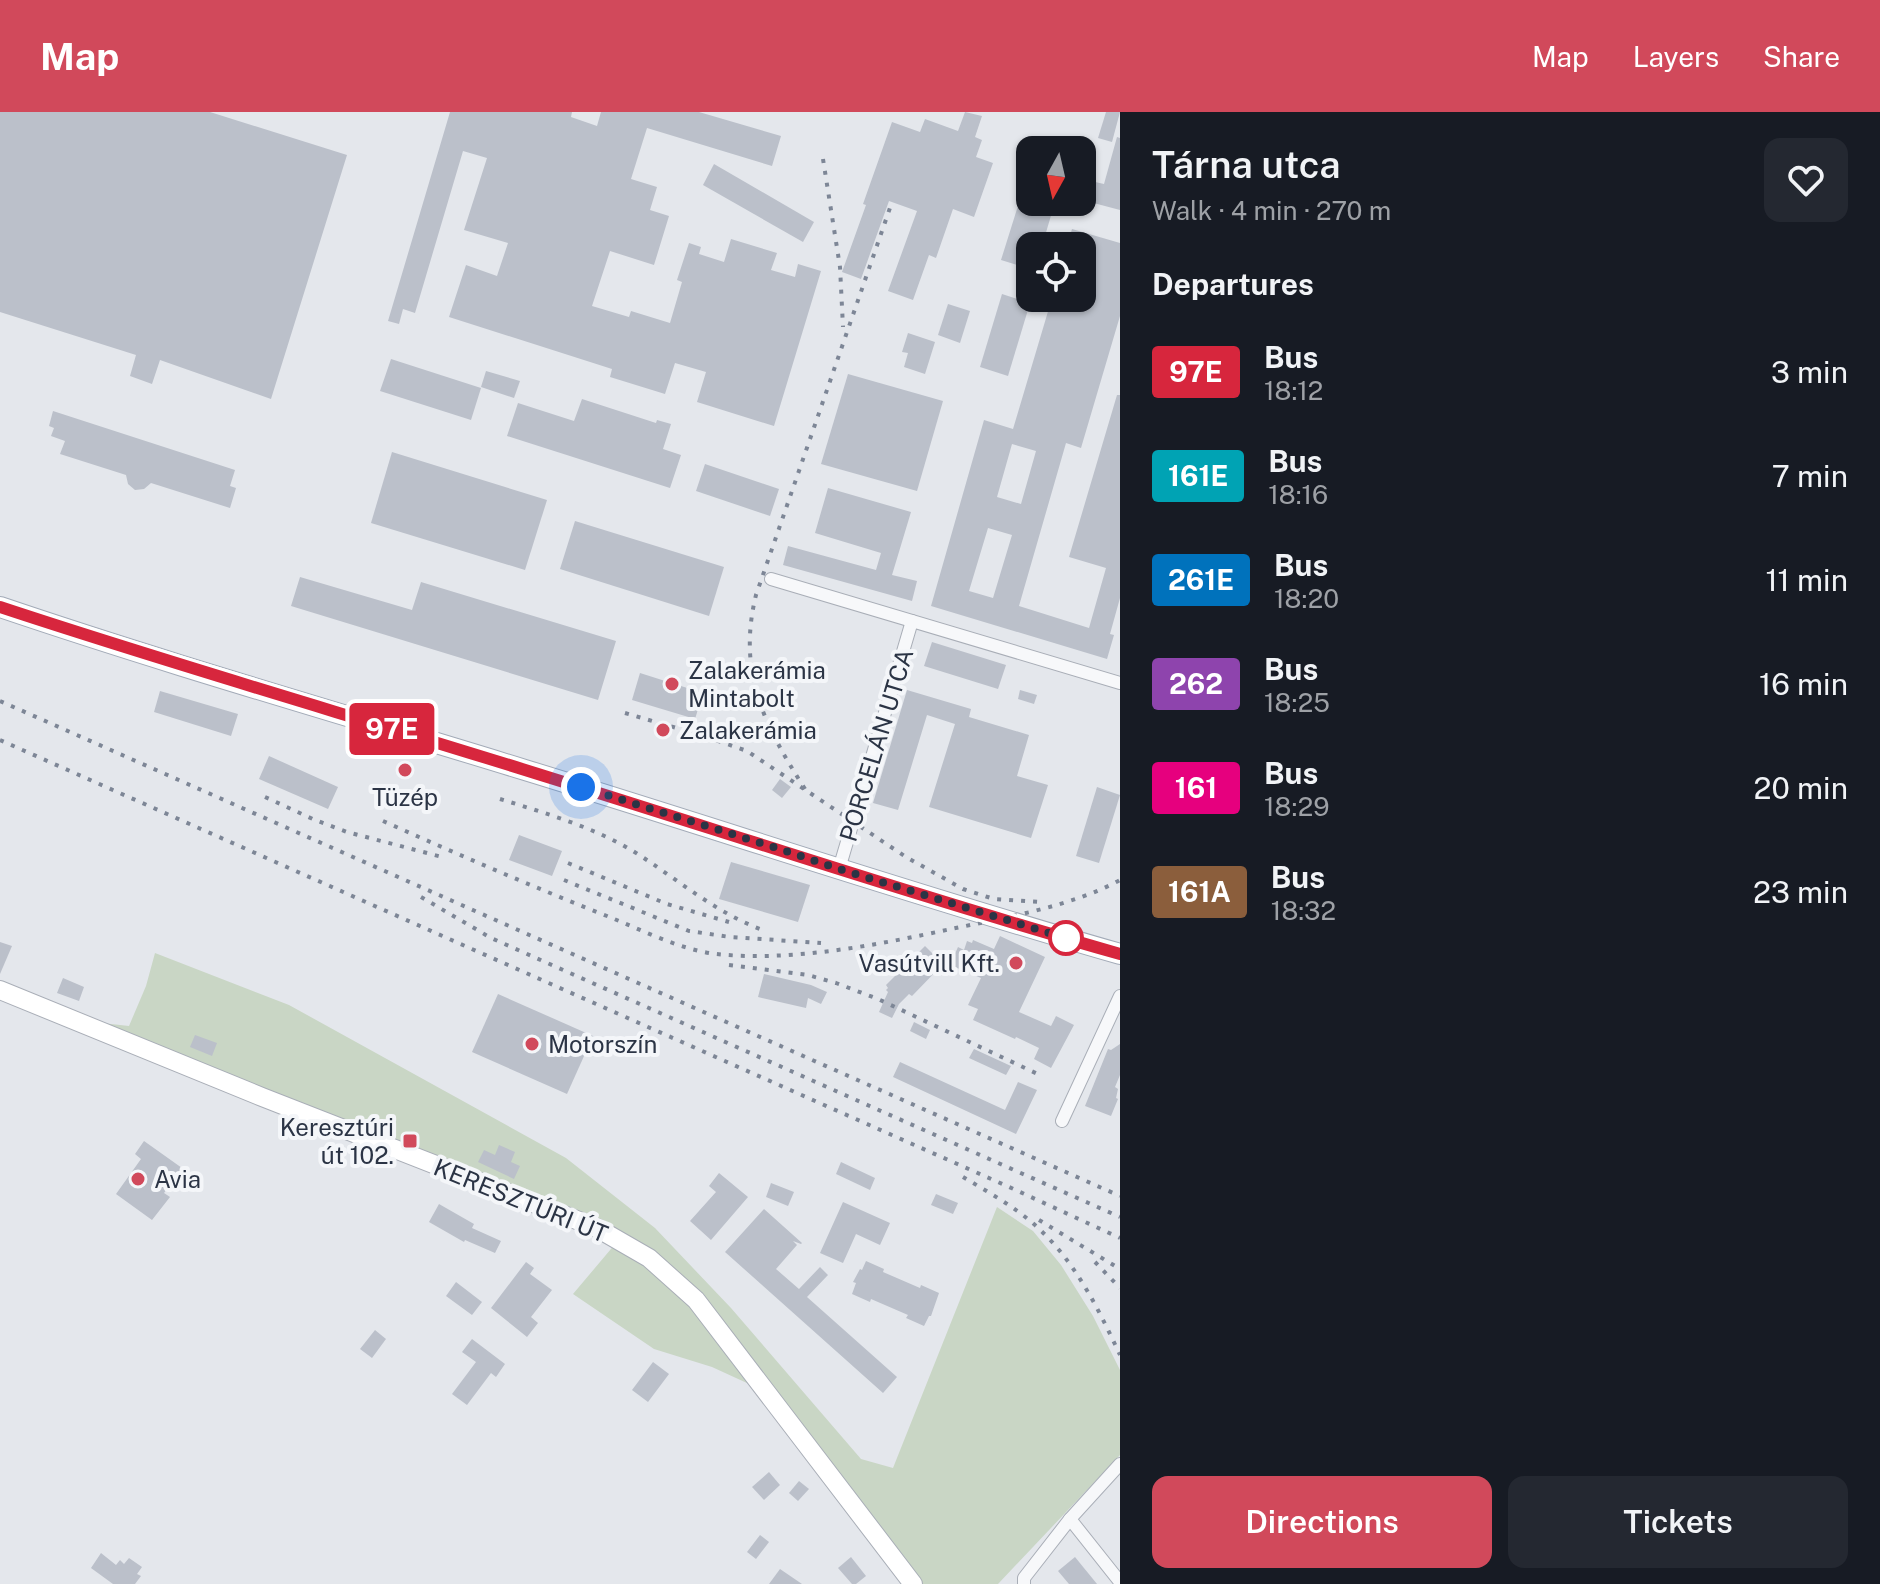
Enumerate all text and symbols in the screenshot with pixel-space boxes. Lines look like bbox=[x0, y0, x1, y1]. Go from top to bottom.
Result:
text: Map bbox=[40, 34, 119, 79]
text: Map bbox=[1532, 40, 1589, 73]
text: Layers bbox=[1633, 40, 1719, 73]
text: Share bbox=[1763, 40, 1840, 73]
north arrow bbox=[1016, 136, 1096, 216]
map controls bbox=[1016, 136, 1096, 312]
button: heart bbox=[1764, 138, 1848, 222]
text: Tárna utca bbox=[1152, 142, 1341, 187]
text: Walk · 4 min · 270 m bbox=[1152, 195, 1391, 226]
button: locate bbox=[1016, 232, 1096, 312]
text: Departures bbox=[1152, 266, 1314, 302]
text: Bus bbox=[1264, 339, 1318, 375]
text: 3 min bbox=[1771, 354, 1848, 390]
text: 97E bbox=[1169, 355, 1223, 388]
text: 18:12 bbox=[1264, 375, 1323, 406]
text: Bus bbox=[1268, 443, 1322, 479]
text: 7 min bbox=[1772, 458, 1848, 494]
text: 161E bbox=[1168, 459, 1228, 492]
text: 18:16 bbox=[1268, 479, 1328, 510]
text: Bus bbox=[1274, 547, 1328, 583]
text: 11 min bbox=[1765, 562, 1848, 598]
text: 261E bbox=[1168, 563, 1234, 596]
text: 18:20 bbox=[1274, 583, 1339, 614]
street label: PORCELÁN UTCA bbox=[833, 645, 919, 845]
text: Bus bbox=[1264, 651, 1318, 687]
place label: Zalakerámia Mintabolt bbox=[688, 656, 826, 712]
text: 16 min bbox=[1759, 666, 1848, 702]
text: 262 bbox=[1169, 667, 1223, 700]
marker: Zalakerámia Mintabolt bbox=[663, 675, 681, 693]
text: 18:25 bbox=[1264, 687, 1330, 718]
line badge: 97E bbox=[346, 703, 438, 755]
text: 97E bbox=[365, 712, 419, 745]
place label: Zalakerámia bbox=[679, 716, 817, 744]
marker: Zalakerámia bbox=[654, 721, 672, 739]
text: Bus bbox=[1264, 755, 1318, 791]
marker: Tüzép bbox=[396, 761, 414, 779]
your location bbox=[561, 767, 601, 807]
text: 20 min bbox=[1754, 770, 1848, 806]
text: 161 bbox=[1175, 771, 1217, 804]
place label: Tüzép bbox=[372, 783, 438, 811]
text: 18:29 bbox=[1264, 791, 1330, 822]
text: Bus bbox=[1271, 859, 1325, 895]
text: 23 min bbox=[1753, 874, 1848, 910]
text: 161A bbox=[1168, 875, 1231, 908]
text: 18:32 bbox=[1271, 895, 1336, 926]
unlabelled marker bbox=[1049, 921, 1083, 955]
place label: Vasútvill Kft. bbox=[859, 949, 1000, 977]
marker: Vasútvill Kft. bbox=[1007, 954, 1025, 972]
place label: Motorszín bbox=[548, 1030, 657, 1058]
marker: Motorszín bbox=[523, 1035, 541, 1053]
place label: Keresztúri út 102. bbox=[280, 1113, 394, 1169]
marker: Keresztúri út 102. bbox=[401, 1132, 419, 1150]
street label: KERESZTÚRI ÚT bbox=[430, 1152, 612, 1248]
place label: Avia bbox=[154, 1165, 201, 1193]
marker: Avia bbox=[129, 1170, 147, 1188]
button: Directions bbox=[1152, 1476, 1492, 1568]
button: Tickets bbox=[1508, 1476, 1848, 1568]

